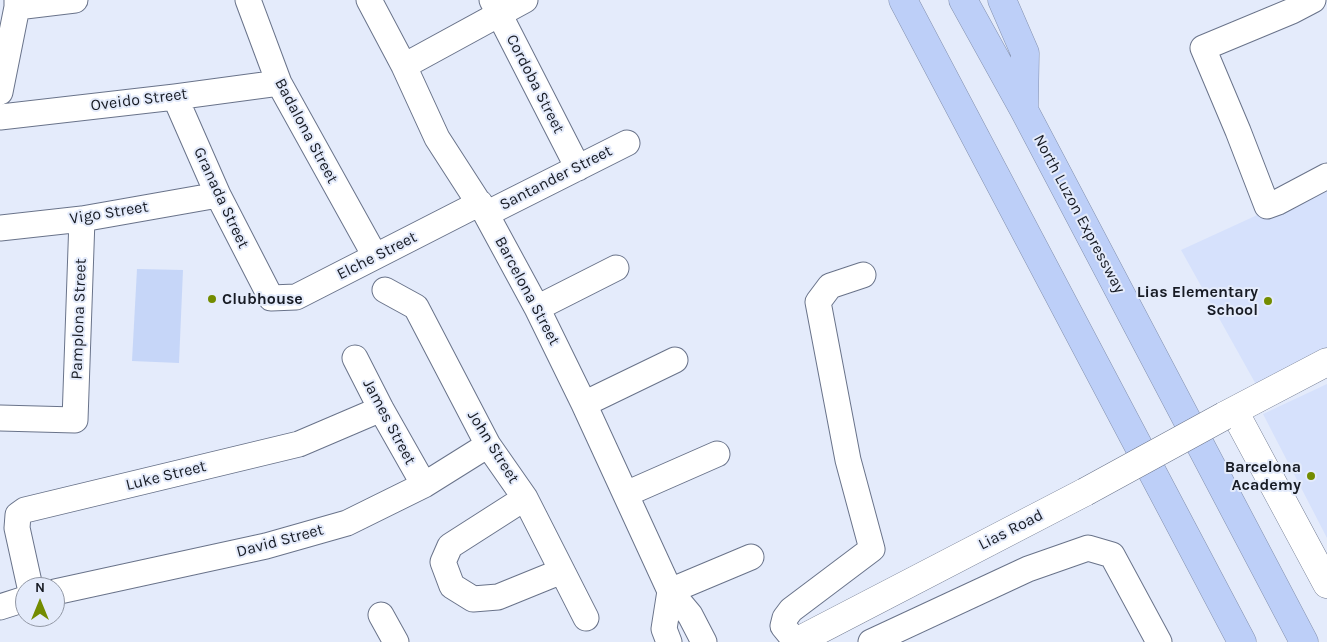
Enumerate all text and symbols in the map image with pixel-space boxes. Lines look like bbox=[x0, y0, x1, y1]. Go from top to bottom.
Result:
street label: Cordoba Street bbox=[502, 31, 568, 137]
street label: Badalona Street bbox=[270, 75, 342, 187]
street label: Oveido Street bbox=[90, 85, 188, 115]
street label: North Luzon Expressway bbox=[1029, 131, 1129, 297]
street label: Santander Street bbox=[496, 141, 616, 215]
street label: Granada Street bbox=[189, 144, 253, 252]
street label: Vigo Street bbox=[68, 197, 150, 229]
street label: Elche Street bbox=[334, 228, 420, 284]
street label: Barcelona Street bbox=[490, 233, 564, 349]
street label: Pamplona Street bbox=[67, 258, 91, 380]
place label: Lias Elementary School bbox=[1137, 282, 1258, 320]
place label: Clubhouse bbox=[222, 289, 303, 309]
marker: Clubhouse bbox=[206, 293, 218, 305]
marker: Lias Elementary School bbox=[1262, 295, 1274, 307]
street label: James Street bbox=[358, 376, 420, 468]
street label: John Street bbox=[463, 407, 523, 487]
street label: Luke Street bbox=[124, 457, 208, 495]
place label: Barcelona Academy bbox=[1225, 457, 1301, 495]
marker: Barcelona Academy bbox=[1305, 470, 1317, 482]
street label: Lias Road bbox=[975, 506, 1047, 554]
street label: David Street bbox=[234, 520, 326, 562]
north arrow bbox=[15, 577, 65, 627]
text: N bbox=[35, 579, 45, 596]

